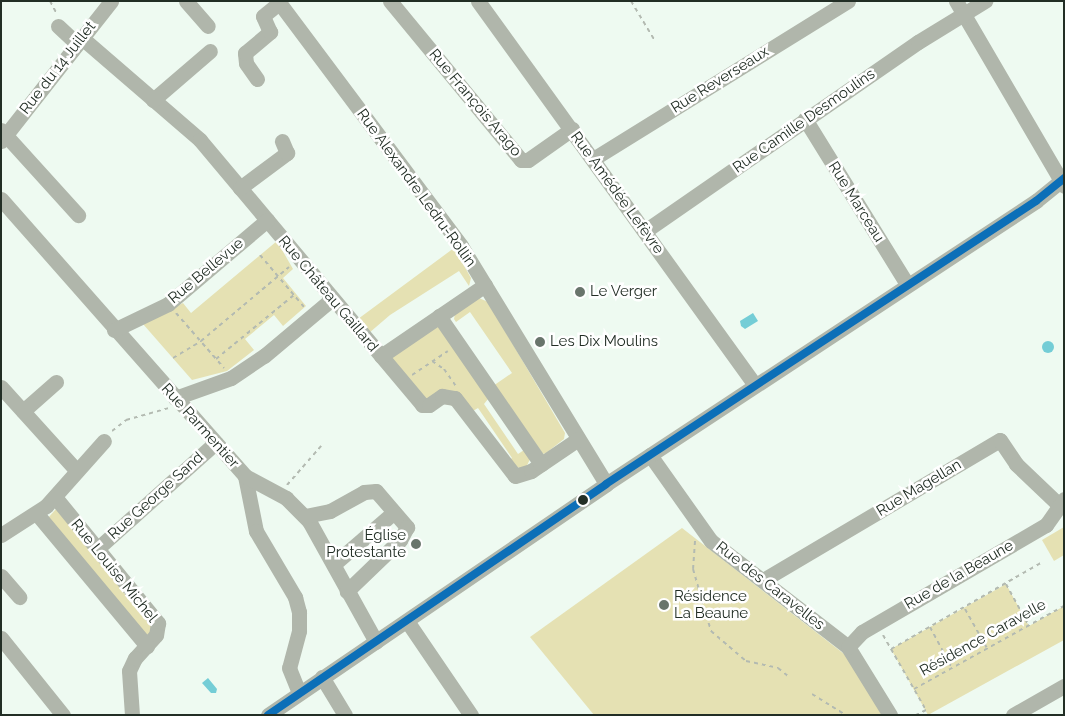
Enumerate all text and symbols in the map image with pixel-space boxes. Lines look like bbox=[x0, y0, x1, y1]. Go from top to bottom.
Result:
street label: Rue du 14 Juillet bbox=[16, 18, 100, 118]
street label: Rue Reverseaux bbox=[668, 43, 772, 117]
street label: Rue François Arago bbox=[425, 46, 525, 160]
street label: Rue Camille Desmoulins bbox=[730, 65, 878, 177]
street label: Rue Alexandre Ledru-Rollin bbox=[353, 105, 479, 271]
street label: Rue Amédée Lefèvre bbox=[566, 128, 668, 258]
street label: Rue Marceau bbox=[824, 158, 888, 246]
street label: Rue Château Gaillard bbox=[274, 232, 382, 356]
street label: Rue Bellevue bbox=[165, 234, 247, 308]
place label: Le Verger bbox=[590, 283, 658, 301]
marker: Le Verger bbox=[574, 286, 586, 298]
place label: Les Dix Moulins bbox=[550, 333, 658, 351]
marker: Les Dix Moulins bbox=[534, 336, 546, 348]
street label: Rue Parmentier bbox=[157, 380, 243, 472]
street label: Rue George Sand bbox=[105, 448, 207, 544]
street label: Rue Magellan bbox=[873, 456, 965, 520]
unlabelled marker bbox=[578, 495, 588, 505]
street label: Rue Louise Michel bbox=[67, 516, 161, 626]
place label: Église Protestante bbox=[326, 526, 406, 561]
street label: Rue de la Beaune bbox=[901, 537, 1017, 613]
marker: Église Protestante bbox=[410, 538, 422, 550]
street label: Rue des Caravelles bbox=[712, 538, 828, 634]
place label: Résidence La Beaune bbox=[674, 587, 748, 622]
street label: Résidence Caravelle bbox=[917, 596, 1049, 680]
marker: Résidence La Beaune bbox=[658, 599, 670, 611]

